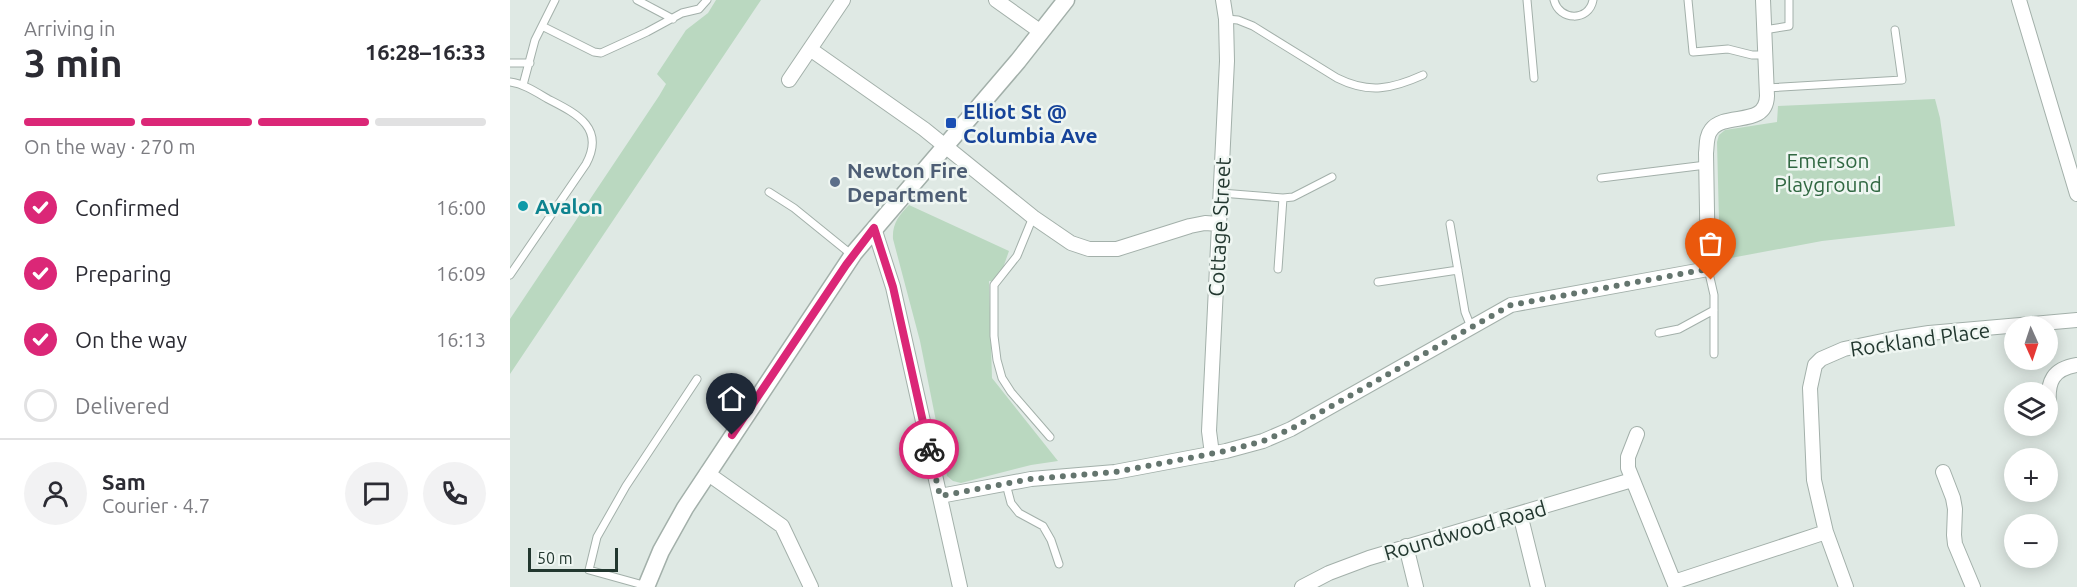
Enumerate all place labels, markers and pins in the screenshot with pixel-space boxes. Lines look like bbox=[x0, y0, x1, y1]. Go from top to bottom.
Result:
place label: Elliot St @ Columbia Ave bbox=[963, 99, 1098, 147]
marker: Elliot St @ Columbia Ave bbox=[944, 116, 958, 130]
place label: Newton Fire Department bbox=[847, 158, 968, 206]
marker: Newton Fire Department bbox=[828, 175, 842, 189]
place label: Avalon bbox=[535, 194, 603, 218]
marker: Avalon bbox=[516, 199, 530, 213]
pin bbox=[1685, 218, 1736, 280]
pin bbox=[706, 373, 757, 435]

